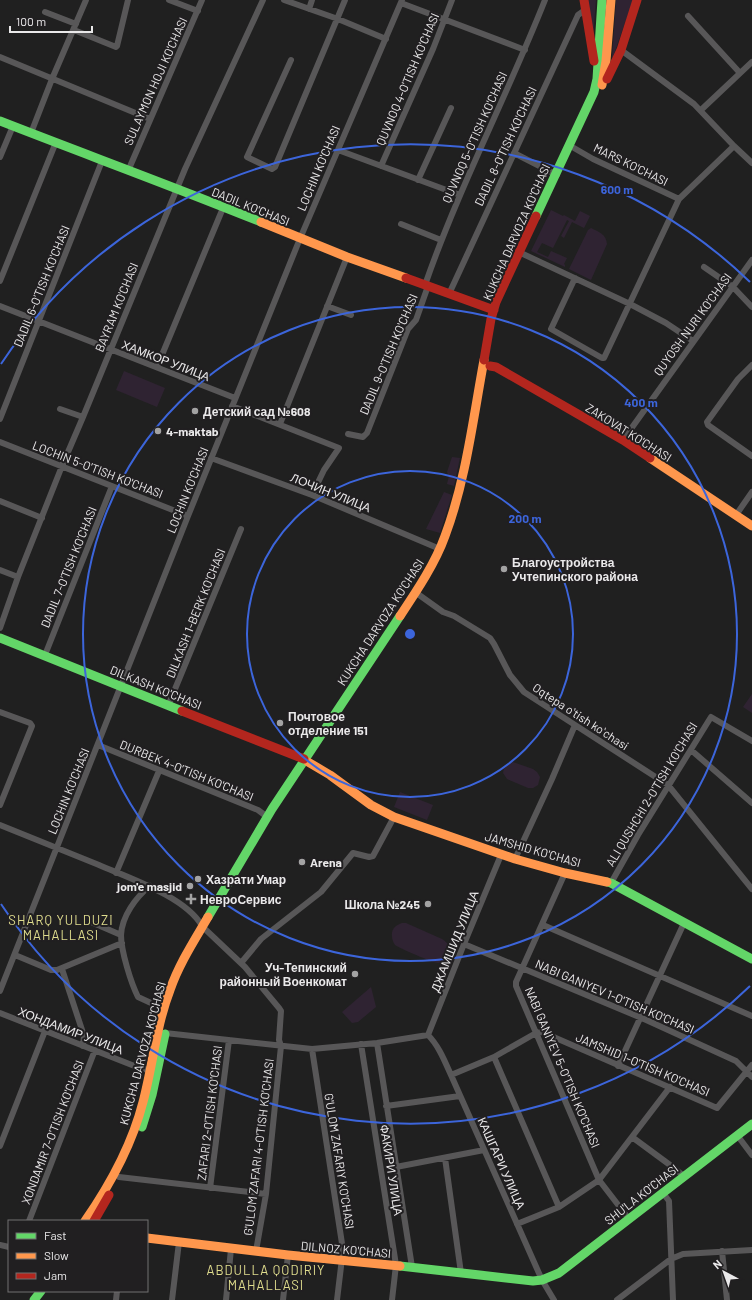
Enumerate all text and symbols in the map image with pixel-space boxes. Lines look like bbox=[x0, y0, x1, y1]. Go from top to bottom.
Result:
scale bar bbox=[10, 8, 92, 34]
street label: QUVNOQ 4-O'TISH KO'CHASI bbox=[373, 11, 441, 147]
text: 100 m bbox=[16, 14, 46, 28]
street label: SULAYMON HOJI KO'CHASI bbox=[120, 15, 190, 147]
street label: QUVNOQ 5-O'TISH KO'CHASI bbox=[439, 69, 509, 205]
street label: DADIL 8-O'TISH KO'CHASI bbox=[471, 84, 539, 208]
street label: LOCHIN KO'CHASI bbox=[294, 123, 342, 213]
street label: MARS KO'CHASI bbox=[592, 140, 670, 188]
street label: KUKCHA DARVOZA KO'CHASI bbox=[480, 162, 552, 302]
text: 600 m bbox=[601, 182, 633, 196]
street label: DADIL KO'CHASI bbox=[210, 184, 292, 228]
street label: DADIL 6-O'TISH KO'CHASI bbox=[10, 223, 72, 349]
street label: BAYRAM KO'CHASI bbox=[92, 260, 140, 354]
street label: QUYOSH NURI KO'CHASI bbox=[650, 270, 734, 378]
street label: DADIL 9-O'TISH KO'CHASI bbox=[356, 292, 420, 416]
street label: ХАМКОР УЛИЦА bbox=[120, 337, 212, 384]
text: 400 m bbox=[624, 395, 658, 409]
street label: ZAKOVAT KO'CHASI bbox=[584, 400, 674, 464]
place label: Детский сад №608 bbox=[203, 404, 311, 419]
marker: Детский сад №608 bbox=[190, 406, 200, 416]
place label: 4-maktab bbox=[166, 424, 219, 438]
marker: 4-maktab bbox=[153, 426, 163, 436]
street label: LOCHIN 5-O'TISH KO'CHASI bbox=[31, 438, 165, 500]
street label: LOCHIN KO'CHASI bbox=[163, 445, 211, 535]
street label: ЛОЧИН УЛИЦА bbox=[288, 470, 373, 515]
street label: DADIL 7-O'TISH KO'CHASI bbox=[37, 504, 99, 630]
text: 200 m bbox=[509, 511, 541, 525]
street label: DILKASH 1-BERK KO'CHASI bbox=[163, 546, 227, 680]
place label: Благоустройства Учтепинского района bbox=[512, 555, 638, 584]
street label: KUKCHA DARVOZA KO'CHASI bbox=[334, 556, 426, 688]
marker: Благоустройства Учтепинского района bbox=[499, 564, 509, 574]
centre of rings bbox=[403, 627, 417, 641]
street label: DILKASH KO'CHASI bbox=[108, 662, 204, 712]
street label: Oqtepa oʻtish koʻchasi bbox=[530, 680, 632, 752]
place label: Почтовое отделение 151 bbox=[288, 709, 368, 738]
marker: Почтовое отделение 151 bbox=[275, 718, 285, 728]
street label: ALI QUSHCHI 2-O'TISH KO'CHASI bbox=[602, 719, 700, 869]
street label: DURBEK 4-O'TISH KO'CHASI bbox=[118, 737, 256, 803]
street label: LOCHIN KO'CHASI bbox=[44, 746, 92, 836]
street label: JAMSHID KO'CHASI bbox=[484, 829, 582, 869]
place label: Arena bbox=[310, 855, 342, 869]
marker: Arena bbox=[297, 857, 307, 867]
place label: Хазрати Умар bbox=[206, 872, 286, 887]
marker: Хазрати Умар bbox=[193, 874, 203, 884]
place label: jom'e masjid bbox=[116, 879, 182, 893]
marker: jom'e masjid bbox=[185, 881, 195, 891]
street label: ДЖАМШИД УЛИЦА bbox=[427, 888, 482, 994]
place label: НевроСервис bbox=[200, 892, 282, 907]
marker: НевроСервис bbox=[185, 893, 197, 905]
place label: Школа №245 bbox=[345, 897, 421, 911]
marker: Школа №245 bbox=[423, 899, 433, 909]
district label: SHARQ YULDUZI MAHALLASI bbox=[8, 912, 114, 943]
street label: NABI GANIYEV 1-O'TISH KO'CHASI bbox=[533, 956, 697, 1036]
place label: Уч-Тепинский районный Военкомат bbox=[220, 960, 347, 989]
marker: Уч-Тепинский районный Военкомат bbox=[350, 969, 360, 979]
street label: KUKCHA DARVOZA KO'CHASI bbox=[116, 980, 168, 1126]
street label: NABI GANIYEV 5-O'TISH KO'CHASI bbox=[523, 984, 603, 1150]
street label: ХОНДАМИР УЛИЦА bbox=[16, 1004, 125, 1057]
street label: JAMSHID 1-O'TISH KO'CHASI bbox=[574, 1029, 712, 1099]
street label: ZAFARI 2-O'TISH KO'CHASI bbox=[194, 1045, 224, 1181]
street label: XONDAMIR 7-O'TISH KO'CHASI bbox=[18, 1058, 86, 1206]
street label: G'ULOM ZAFARI 4-O'TISH KO'CHASI bbox=[240, 1058, 276, 1236]
street label: G'ULOM ZAFARIY KO'CHASI bbox=[322, 1092, 358, 1230]
street label: КАШГАРИ УЛИЦА bbox=[474, 1115, 529, 1212]
street label: ФАКИРИ УЛИЦА bbox=[377, 1123, 406, 1217]
street label: SHU'LA KO'CHASI bbox=[601, 1161, 681, 1227]
legend bbox=[8, 1220, 148, 1292]
text: Fast bbox=[44, 1228, 67, 1242]
street label: DILNOZ KO'CHASI bbox=[300, 1238, 392, 1260]
text: Slow bbox=[44, 1248, 69, 1262]
north arrow bbox=[704, 1252, 744, 1292]
text: N bbox=[710, 1257, 724, 1271]
district label: ABDULLA QODIRIY MAHALLASI bbox=[207, 1262, 325, 1293]
text: Jam bbox=[44, 1268, 67, 1282]

